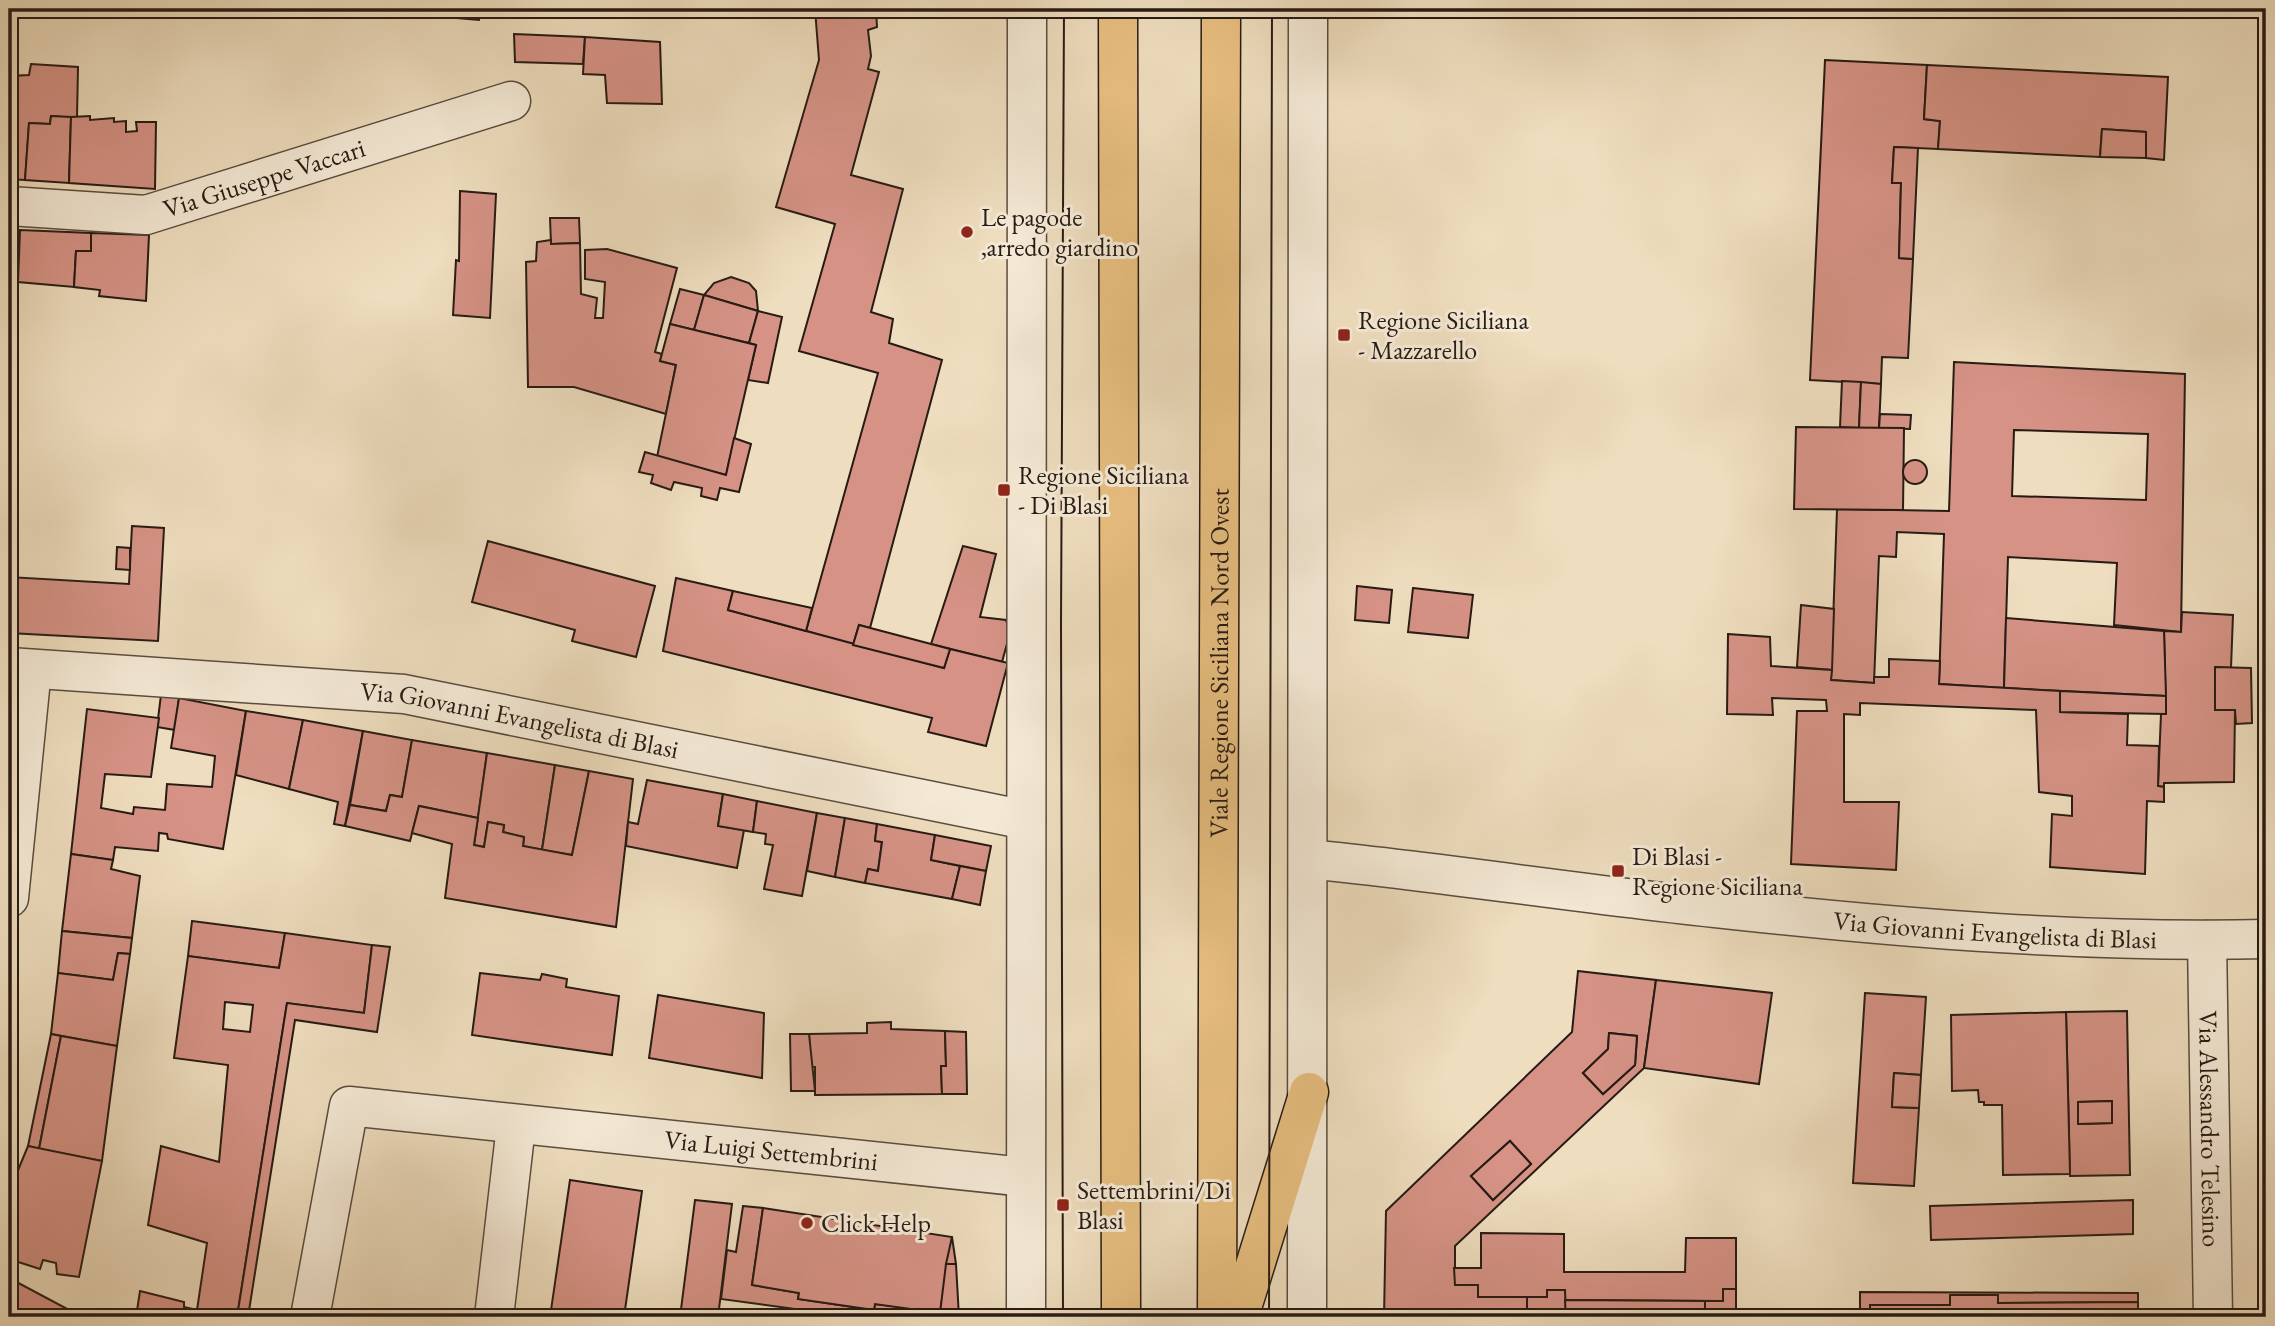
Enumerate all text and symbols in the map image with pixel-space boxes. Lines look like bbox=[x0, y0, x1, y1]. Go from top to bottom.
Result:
street label: Via Giuseppe Vaccari bbox=[159, 131, 369, 226]
place label: Le pagode ,arredo giardino bbox=[981, 200, 1138, 264]
marker: Le pagode ,arredo giardino bbox=[959, 224, 975, 240]
place label: Regione Siciliana - Mazzarello bbox=[1358, 303, 1529, 367]
marker: Regione Siciliana - Mazzarello bbox=[1336, 327, 1352, 343]
place label: Regione Siciliana - Di Blasi bbox=[1018, 458, 1189, 522]
marker: Regione Siciliana - Di Blasi bbox=[996, 482, 1012, 498]
street label: Viale Regione Siciliana Nord Ovest bbox=[1201, 488, 1237, 838]
street label: Via Giovanni Evangelista di Blasi bbox=[359, 674, 682, 766]
place label: Di Blasi - Regione Siciliana bbox=[1632, 839, 1803, 903]
marker: Di Blasi - Regione Siciliana bbox=[1610, 863, 1626, 879]
street label: Via Giovanni Evangelista di Blasi bbox=[1832, 903, 2157, 956]
street label: Via Alessandro Telesino bbox=[2191, 1010, 2229, 1248]
street label: Via Luigi Settembrini bbox=[663, 1122, 880, 1178]
place label: Settembrini/Di Blasi bbox=[1077, 1173, 1231, 1237]
marker: Settembrini/Di Blasi bbox=[1055, 1197, 1071, 1213]
place label: Click Help bbox=[821, 1206, 931, 1240]
marker: Click Help bbox=[799, 1215, 815, 1231]

